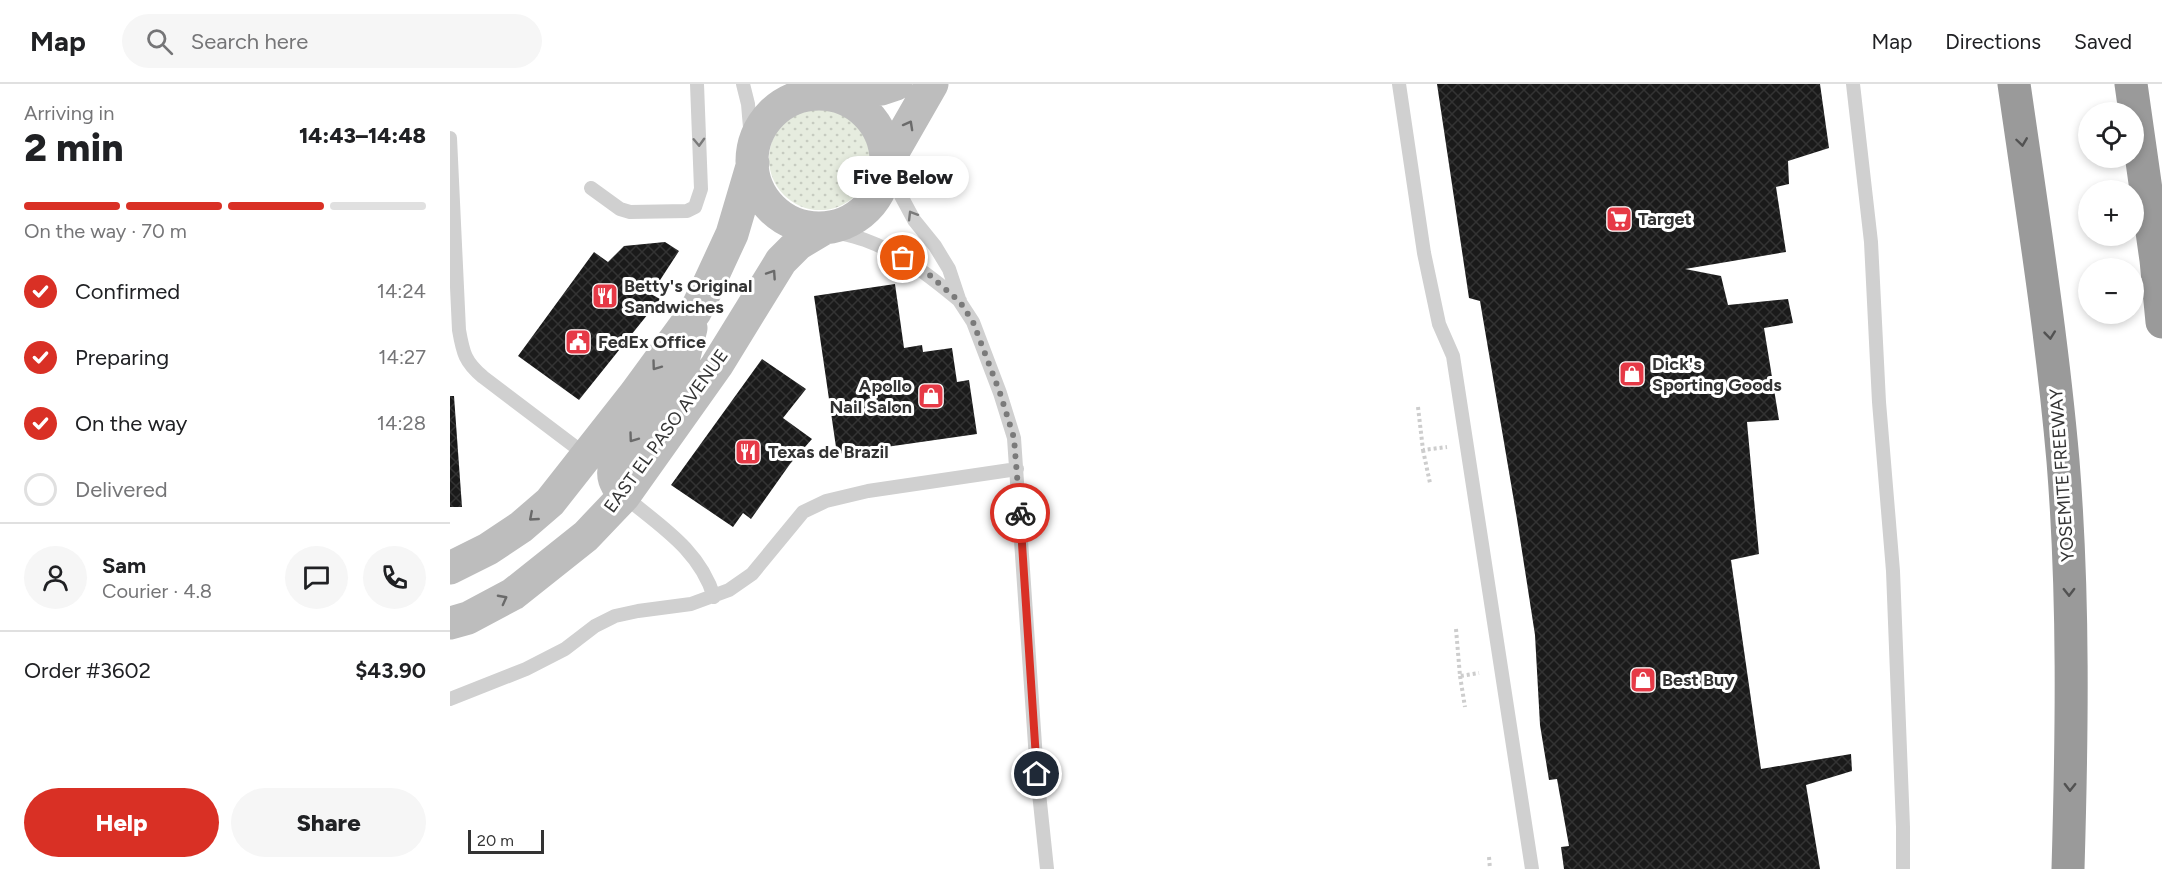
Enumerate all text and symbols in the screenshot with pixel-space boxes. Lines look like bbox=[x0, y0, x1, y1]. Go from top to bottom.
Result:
search box bbox=[122, 14, 542, 68]
text: Map bbox=[30, 24, 86, 58]
icon: search bbox=[143, 25, 176, 58]
text: Search here bbox=[191, 28, 308, 55]
text: Map bbox=[1871, 29, 1912, 54]
text: Directions bbox=[1945, 29, 2041, 54]
text: Saved bbox=[2074, 29, 2132, 54]
text: Arriving in bbox=[24, 101, 114, 125]
map controls bbox=[2078, 102, 2144, 324]
button: locate bbox=[2078, 102, 2144, 168]
one-way arrow bbox=[902, 121, 914, 131]
text: 14:43–14:48 bbox=[299, 122, 426, 149]
text: 2 min bbox=[24, 124, 124, 171]
one-way arrow bbox=[2016, 137, 2028, 147]
one-way arrow bbox=[693, 138, 706, 147]
callout: Five Below bbox=[837, 156, 969, 198]
text: Five Below bbox=[853, 165, 953, 189]
button: + bbox=[2078, 180, 2144, 246]
supermarket icon: Target bbox=[1604, 204, 1634, 234]
place label: Target bbox=[1638, 208, 1692, 230]
one-way arrow bbox=[907, 211, 919, 221]
text: On the way · 70 m bbox=[24, 219, 187, 243]
pin bbox=[877, 232, 928, 283]
icon: bag bbox=[886, 241, 919, 274]
button: − bbox=[2078, 258, 2144, 324]
one-way arrow bbox=[764, 270, 775, 281]
icon: check bbox=[24, 275, 57, 308]
place label: Betty's Original Sandwiches bbox=[624, 275, 752, 318]
text: Confirmed bbox=[75, 278, 180, 305]
text: 14:24 bbox=[377, 279, 426, 303]
restaurant icon: Betty's Original Sandwiches bbox=[590, 281, 620, 311]
public building icon: FedEx Office bbox=[563, 327, 593, 357]
one-way arrow bbox=[2043, 330, 2056, 340]
place label: FedEx Office bbox=[598, 331, 706, 353]
icon: check bbox=[24, 341, 57, 374]
text: Preparing bbox=[75, 344, 169, 371]
text: 14:27 bbox=[378, 345, 426, 369]
street label: EAST EL PASO AVENUE bbox=[599, 345, 733, 517]
place label: Dick's Sporting Goods bbox=[1652, 353, 1782, 396]
one-way arrow bbox=[652, 359, 663, 370]
shop icon: Dick's Sporting Goods bbox=[1617, 359, 1647, 389]
place label: Apollo Nail Salon bbox=[829, 375, 912, 418]
shop icon: Apollo Nail Salon bbox=[916, 381, 946, 411]
street label: YOSEMITE FREEWAY bbox=[2045, 388, 2079, 562]
icon: check bbox=[24, 407, 57, 440]
text: On the way bbox=[75, 410, 187, 437]
text: 14:28 bbox=[377, 411, 426, 435]
one-way arrow bbox=[629, 431, 640, 442]
restaurant icon: Texas de Brazil bbox=[733, 437, 763, 467]
place label: Texas de Brazil bbox=[768, 441, 889, 463]
text: Delivered bbox=[75, 476, 168, 503]
courier bbox=[990, 483, 1050, 543]
icon: bike bbox=[1004, 497, 1037, 530]
one-way arrow bbox=[529, 509, 540, 520]
button: person bbox=[24, 546, 87, 609]
button: chat bbox=[285, 546, 348, 609]
button: phone bbox=[363, 546, 426, 609]
text: Sam bbox=[102, 552, 146, 579]
text: Courier · 4.8 bbox=[102, 579, 212, 603]
one-way arrow bbox=[2063, 588, 2076, 597]
one-way arrow bbox=[497, 595, 507, 606]
text: Order #3602 bbox=[24, 657, 151, 684]
text: $43.90 bbox=[355, 657, 426, 684]
shop icon: Best Buy bbox=[1628, 665, 1658, 695]
place label: Best Buy bbox=[1662, 669, 1735, 691]
pin bbox=[1011, 748, 1062, 799]
icon: home bbox=[1020, 757, 1053, 790]
one-way arrow bbox=[2064, 783, 2077, 792]
button: Help bbox=[24, 788, 219, 857]
button: Share bbox=[231, 788, 426, 857]
scale bar bbox=[468, 827, 544, 854]
text: 20 m bbox=[477, 831, 514, 850]

